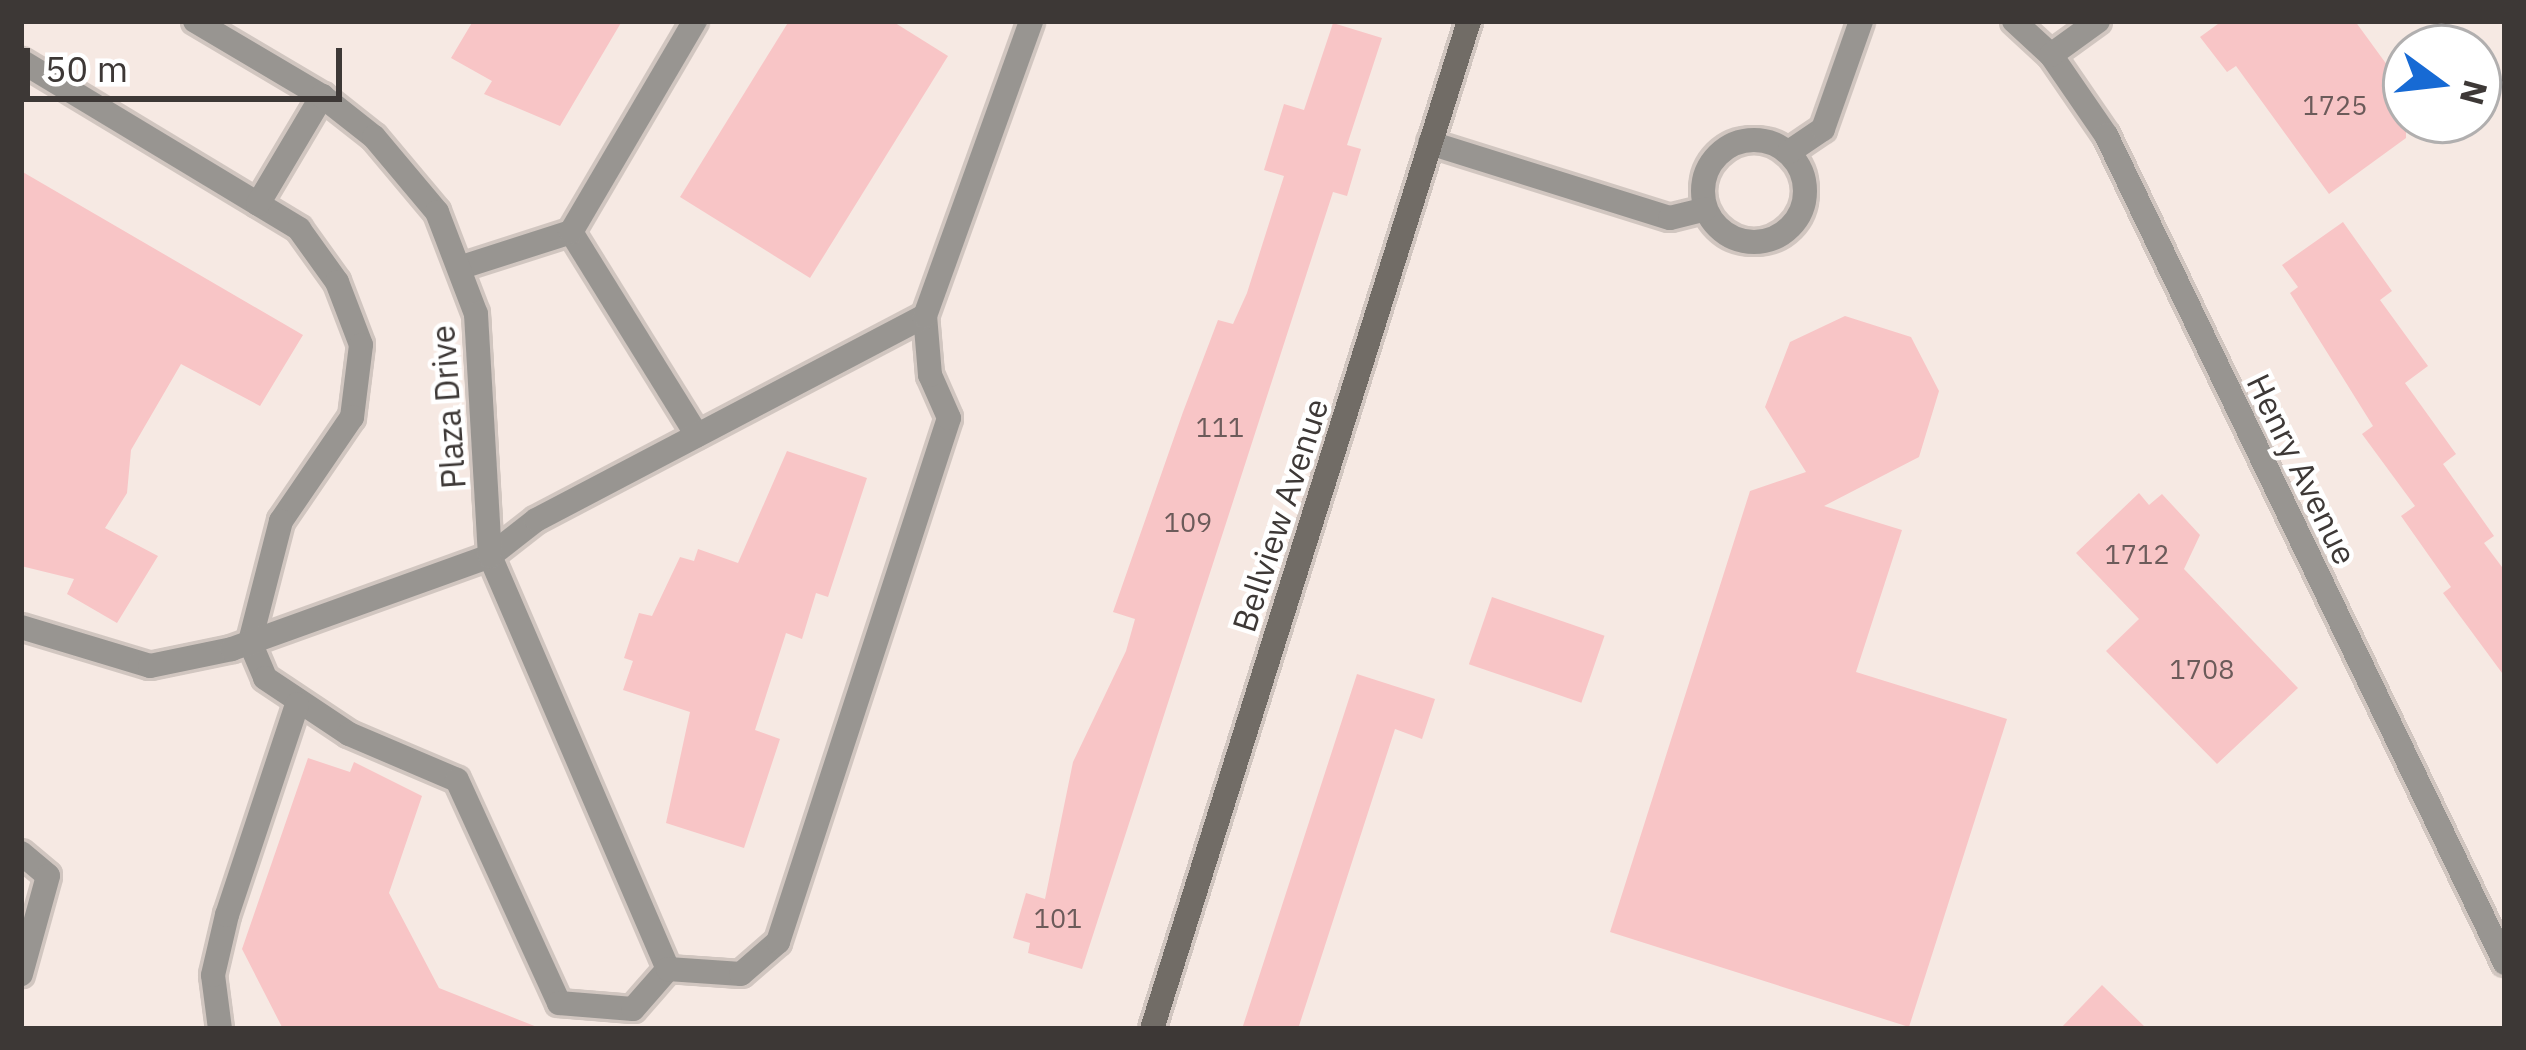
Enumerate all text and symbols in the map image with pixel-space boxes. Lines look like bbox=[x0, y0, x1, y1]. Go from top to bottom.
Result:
scale bar bbox=[30, 24, 348, 98]
north arrow bbox=[2382, 24, 2502, 144]
text: 50 m bbox=[45, 45, 128, 92]
text: N bbox=[2450, 76, 2498, 110]
house number: 1725 bbox=[2303, 89, 2367, 121]
street label: Plaza Drive bbox=[423, 324, 473, 490]
street label: Henry Avenue bbox=[2239, 367, 2365, 571]
street label: Bellview Avenue bbox=[1224, 393, 1336, 637]
house number: 111 bbox=[1196, 411, 1244, 443]
house number: 109 bbox=[1164, 506, 1212, 538]
house number: 1712 bbox=[2105, 538, 2169, 570]
house number: 1708 bbox=[2170, 653, 2234, 685]
house number: 101 bbox=[1034, 902, 1082, 934]

